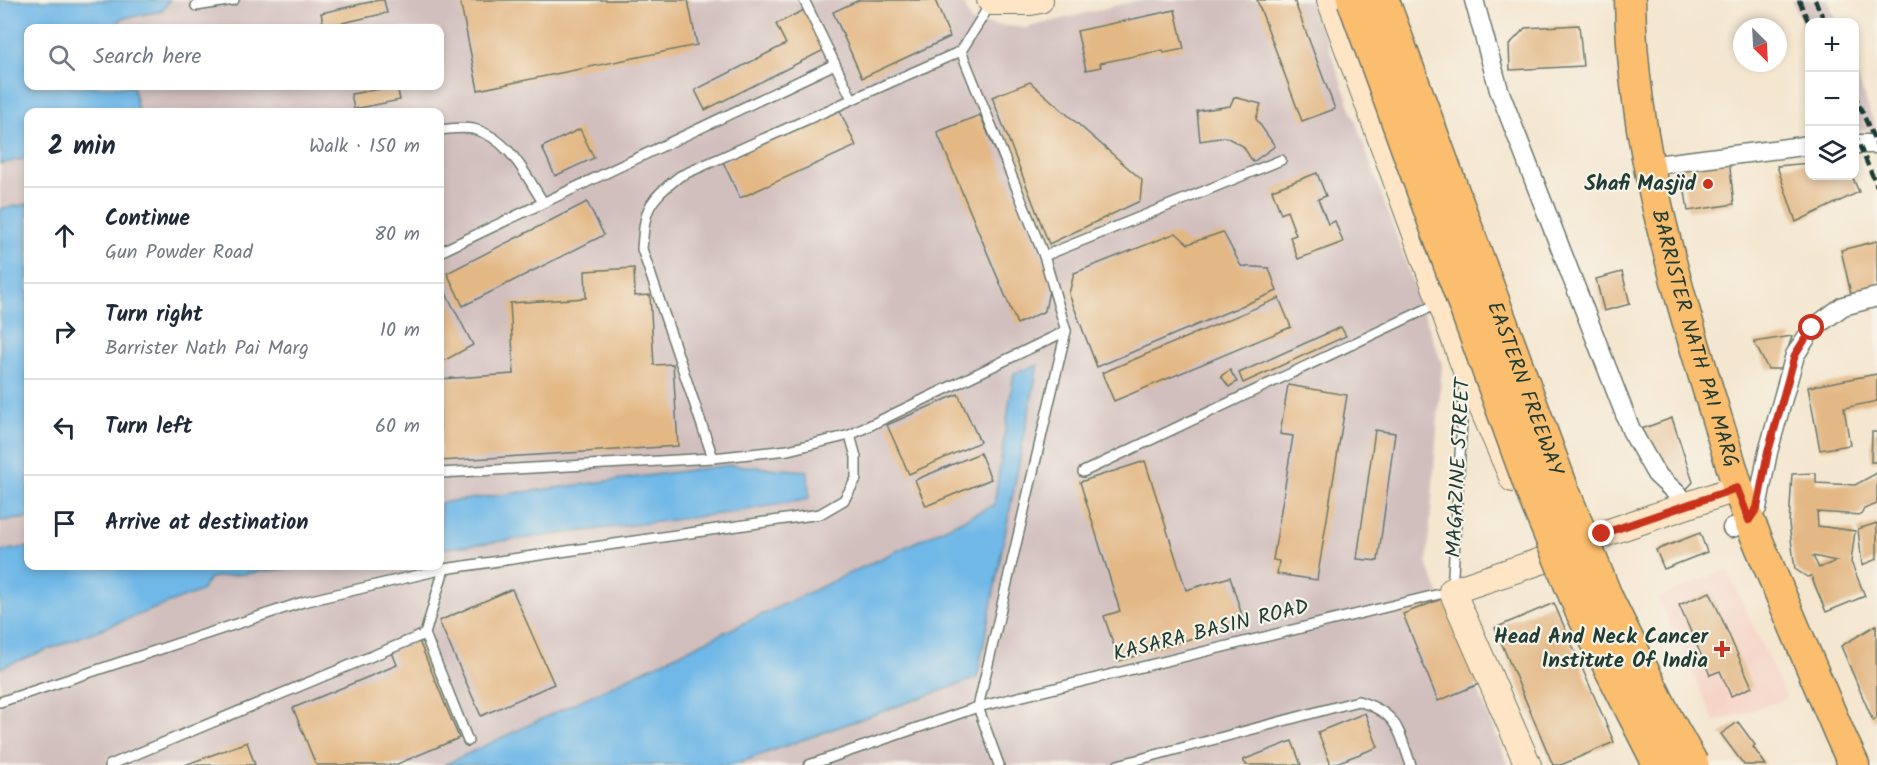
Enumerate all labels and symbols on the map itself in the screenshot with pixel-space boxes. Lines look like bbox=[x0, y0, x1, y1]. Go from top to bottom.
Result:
north arrow bbox=[1733, 18, 1787, 72]
place label: Shafi Masjid bbox=[1584, 168, 1697, 201]
marker: Shafi Masjid bbox=[1701, 177, 1715, 191]
street label: BARRISTER NATH PAI MARG bbox=[1642, 206, 1747, 472]
street label: EASTERN FREEWAY bbox=[1478, 297, 1572, 481]
route start bbox=[1798, 314, 1824, 340]
street label: MAGAZINE STREET bbox=[1438, 376, 1480, 559]
route end bbox=[1588, 520, 1614, 546]
street label: KASARA BASIN ROAD bbox=[1110, 591, 1312, 671]
place label: Head And Neck Cancer Institute Of India bbox=[1494, 621, 1709, 678]
marker: Head And Neck Cancer Institute Of India bbox=[1713, 640, 1731, 658]

